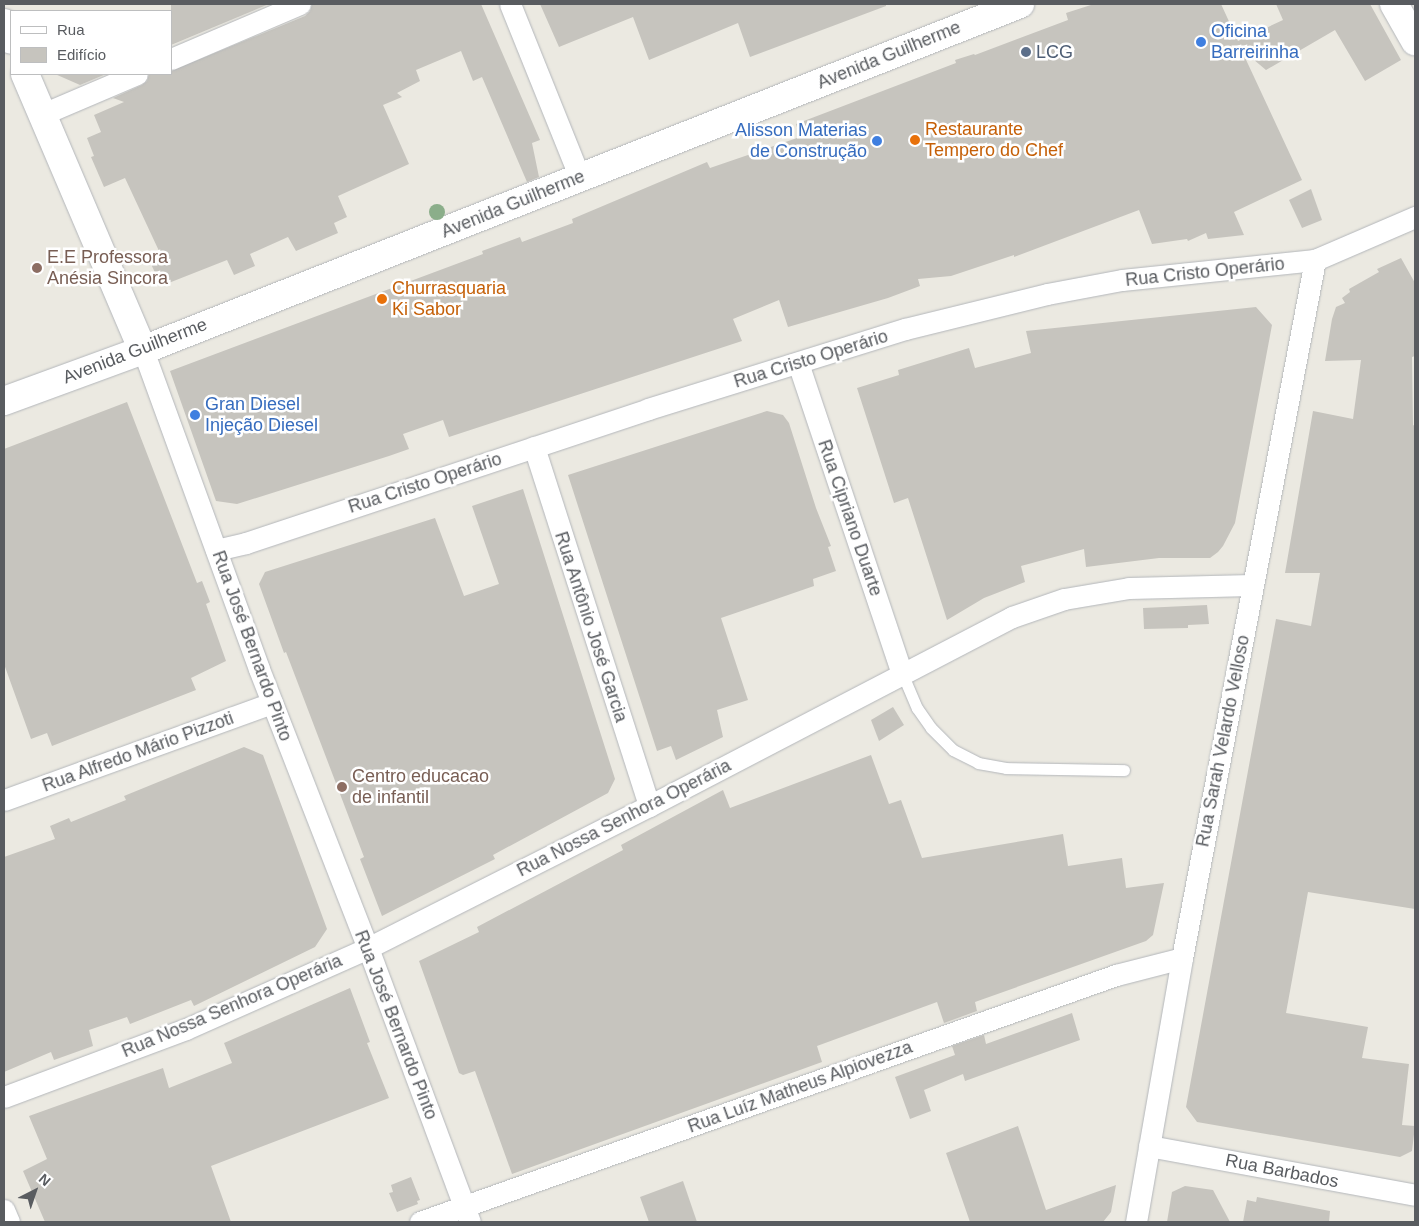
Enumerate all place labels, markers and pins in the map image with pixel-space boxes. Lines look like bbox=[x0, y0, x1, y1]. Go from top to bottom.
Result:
place label: Oficina Barreirinha bbox=[1211, 21, 1299, 64]
marker: Oficina Barreirinha bbox=[1195, 36, 1207, 48]
place label: LCG bbox=[1036, 41, 1073, 63]
marker: LCG bbox=[1020, 46, 1032, 58]
place label: Restaurante Tempero do Chef bbox=[925, 119, 1063, 162]
place label: Alisson Materias de Construção bbox=[735, 120, 867, 162]
marker: Restaurante Tempero do Chef bbox=[909, 134, 921, 146]
marker: Alisson Materias de Construção bbox=[871, 135, 883, 147]
place label: E.E Professora Anésia Sincora bbox=[47, 247, 168, 290]
marker: E.E Professora Anésia Sincora bbox=[31, 262, 43, 274]
place label: Churrasquaria Ki Sabor bbox=[392, 278, 506, 320]
marker: Churrasquaria Ki Sabor bbox=[376, 293, 388, 305]
place label: Gran Diesel Injeção Diesel bbox=[205, 394, 318, 436]
marker: Gran Diesel Injeção Diesel bbox=[189, 409, 201, 421]
place label: Centro educacao de infantil bbox=[352, 766, 489, 809]
marker: Centro educacao de infantil bbox=[336, 781, 348, 793]

